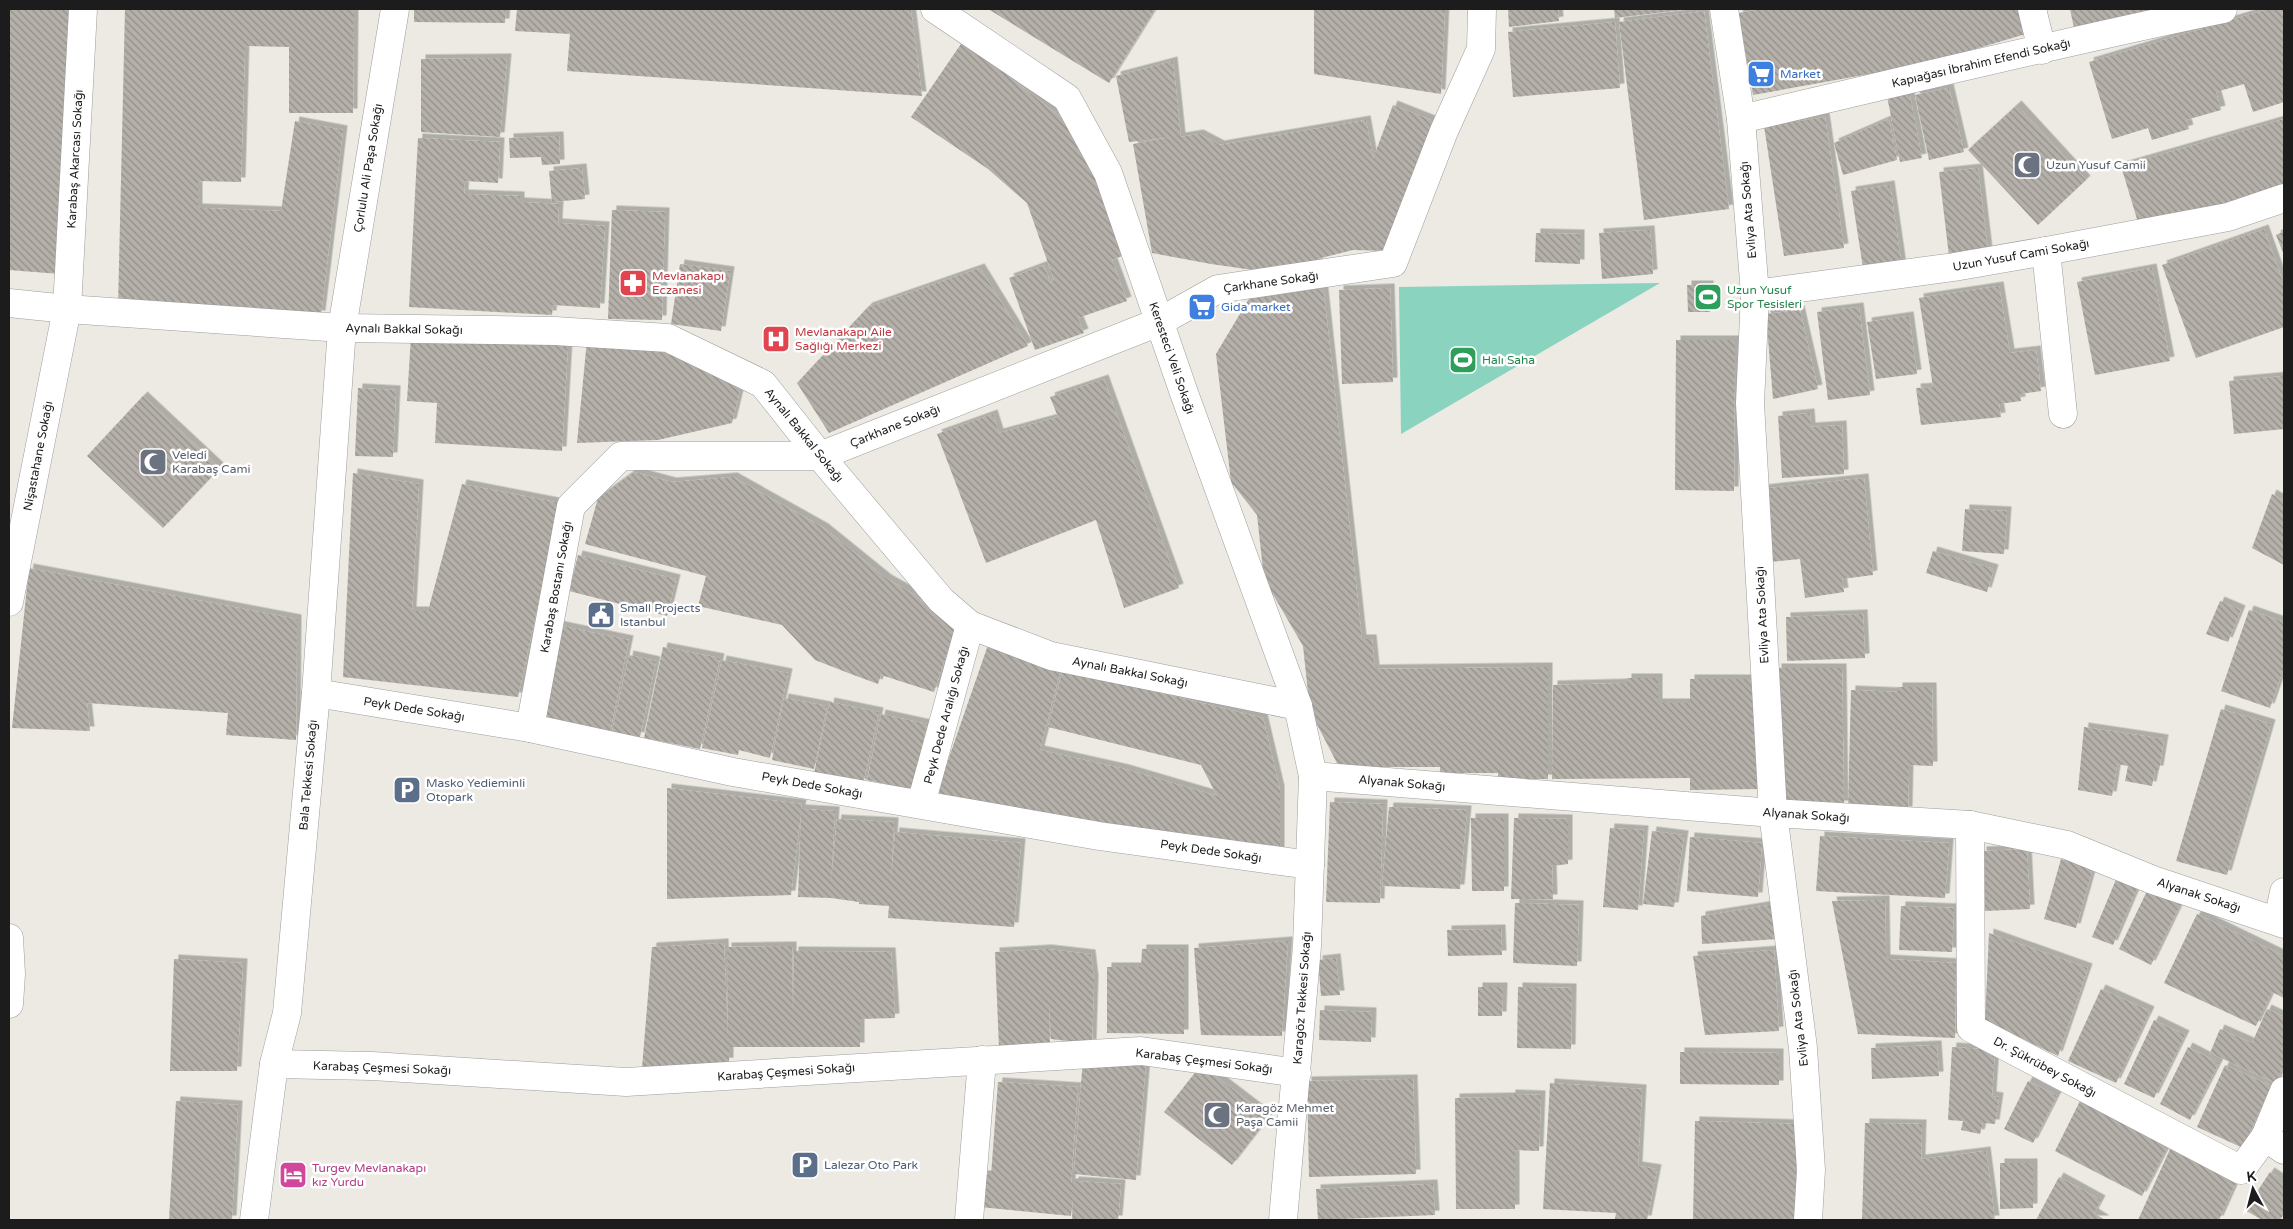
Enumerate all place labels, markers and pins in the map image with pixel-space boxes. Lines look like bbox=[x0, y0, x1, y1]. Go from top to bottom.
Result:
supermarket icon: Market bbox=[1746, 59, 1776, 89]
place label: Market bbox=[1780, 67, 1821, 81]
mosque icon: Uzun Yusuf Camii bbox=[2012, 150, 2042, 180]
place label: Uzun Yusuf Camii bbox=[2046, 158, 2146, 172]
pharmacy icon: Mevlanakapı Eczanesi bbox=[618, 268, 648, 298]
place label: Mevlanakapı Eczanesi bbox=[652, 269, 724, 297]
sports icon: Uzun Yusuf Spor Tesisleri bbox=[1693, 282, 1723, 312]
place label: Uzun Yusuf Spor Tesisleri bbox=[1727, 283, 1802, 311]
supermarket icon: Gida market bbox=[1187, 292, 1217, 322]
place label: Gida market bbox=[1221, 300, 1291, 314]
hospital icon: Mevlanakapı Aile Sağlığı Merkezi bbox=[761, 324, 791, 354]
place label: Mevlanakapı Aile Sağlığı Merkezi bbox=[795, 325, 892, 353]
sports icon: Halı Saha bbox=[1448, 345, 1478, 375]
place label: Halı Saha bbox=[1482, 353, 1535, 367]
mosque icon: Veledi Karabaş Cami bbox=[138, 447, 168, 477]
place label: Veledi Karabaş Cami bbox=[172, 448, 250, 476]
public building icon: Small Projects Istanbul bbox=[586, 600, 616, 630]
place label: Small Projects Istanbul bbox=[620, 601, 701, 629]
parking icon: Masko Yedieminli Otopark bbox=[392, 775, 422, 805]
place label: Masko Yedieminli Otopark bbox=[426, 776, 525, 804]
mosque icon: Karagöz Mehmet Paşa Camii bbox=[1202, 1100, 1232, 1130]
place label: Karagöz Mehmet Paşa Camii bbox=[1236, 1101, 1334, 1129]
parking icon: Lalezar Oto Park bbox=[790, 1150, 820, 1180]
place label: Lalezar Oto Park bbox=[824, 1158, 919, 1172]
hotel icon: Turgev Mevlanakapı kız Yurdu bbox=[278, 1160, 308, 1190]
place label: Turgev Mevlanakapı kız Yurdu bbox=[312, 1161, 426, 1189]

